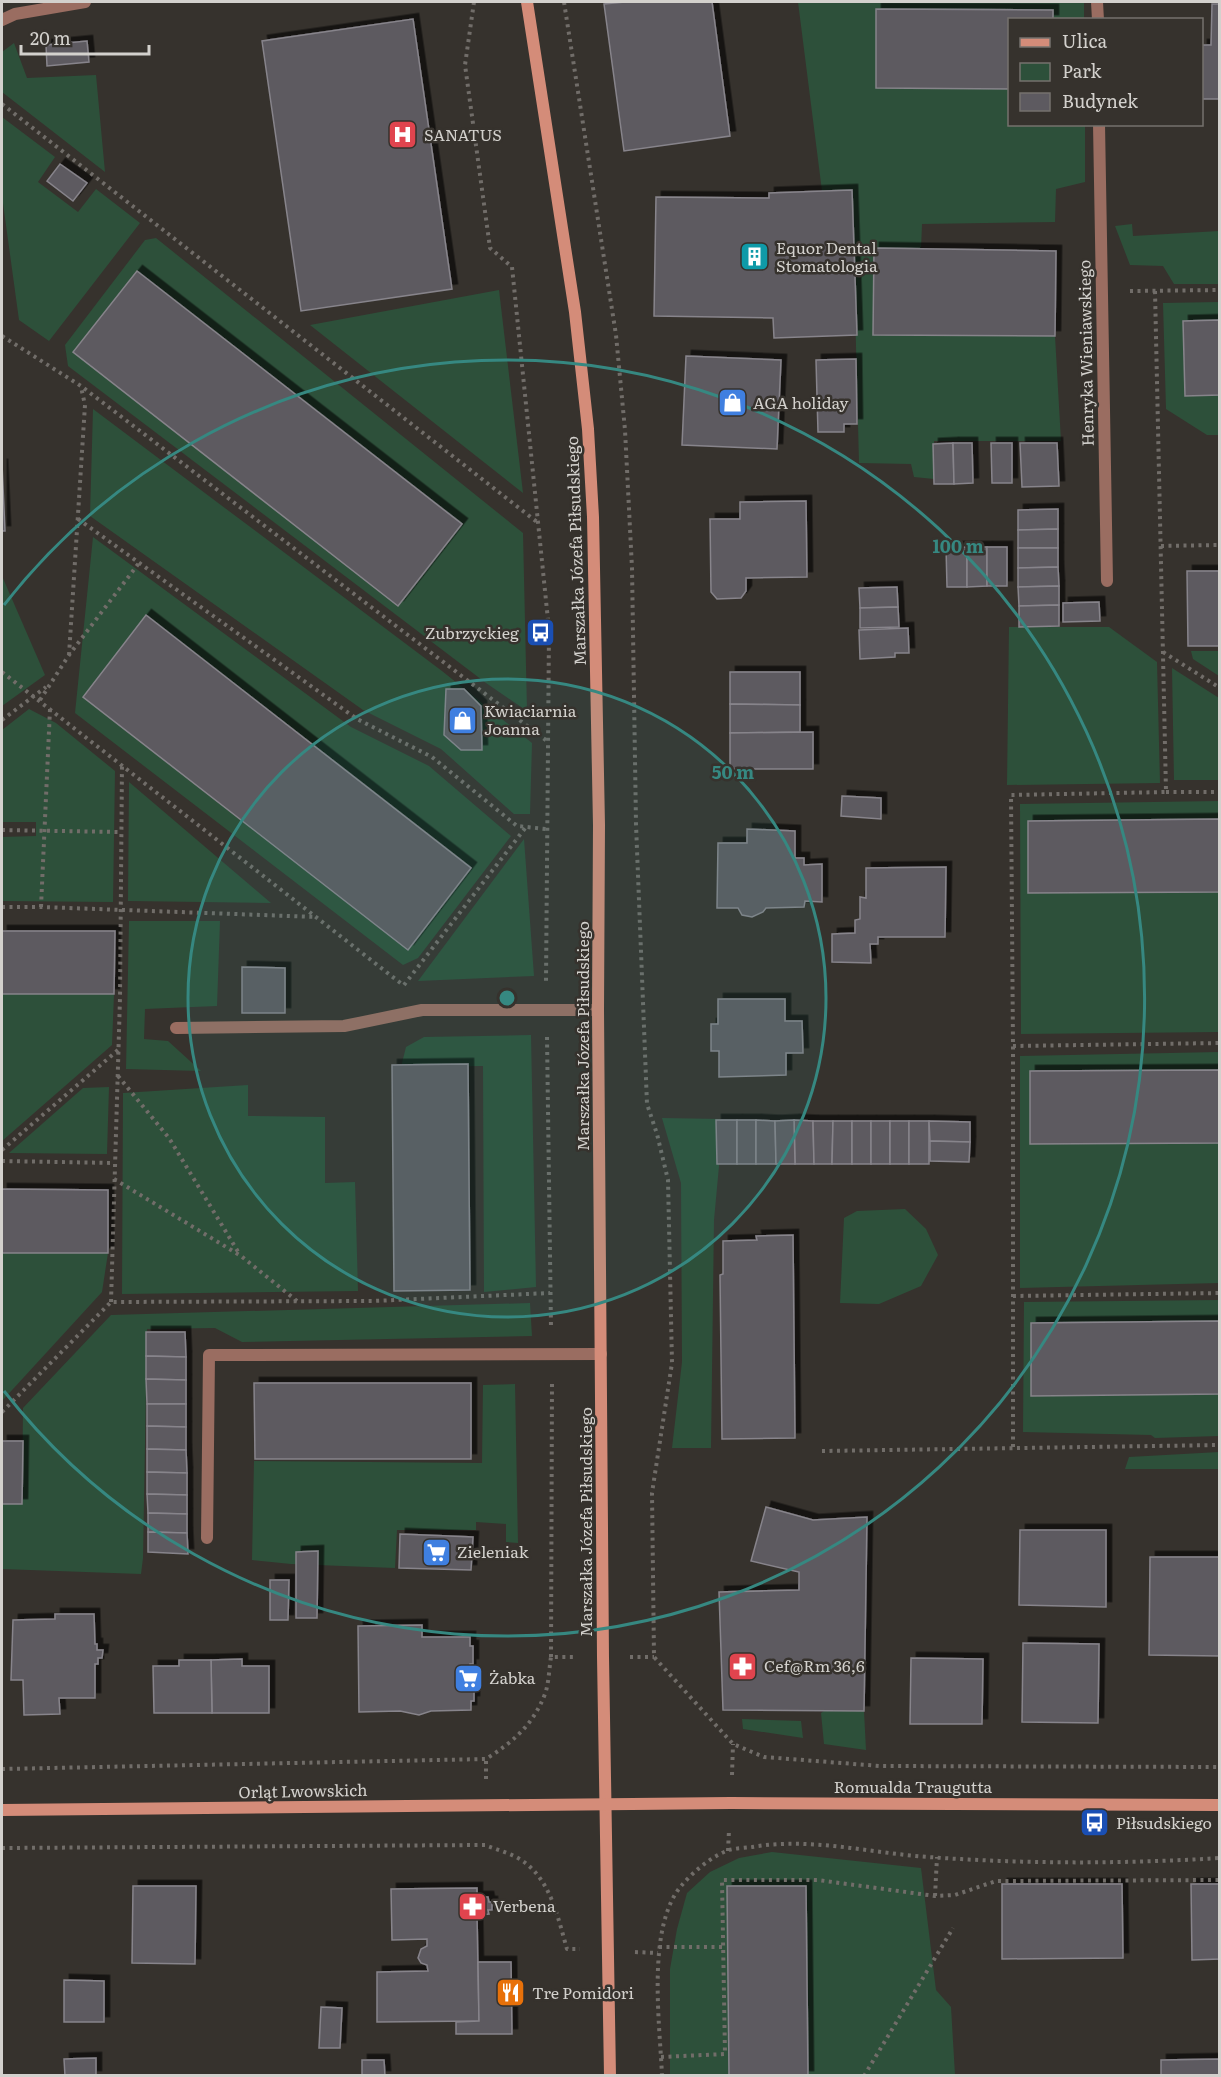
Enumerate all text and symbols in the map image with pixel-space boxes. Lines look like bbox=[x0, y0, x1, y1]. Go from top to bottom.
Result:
scale bar bbox=[21, 18, 148, 56]
legend bbox=[1008, 18, 1203, 126]
text: 20 m bbox=[30, 24, 71, 51]
text: Ulica bbox=[1062, 27, 1108, 54]
text: Park bbox=[1062, 57, 1103, 84]
text: Budynek bbox=[1062, 87, 1139, 114]
hospital icon: SANATUS bbox=[387, 119, 419, 151]
place label: SANATUS bbox=[424, 122, 502, 146]
place label: Equor Dental Stomatologia bbox=[776, 235, 878, 277]
building icon: Equor Dental Stomatologia bbox=[739, 241, 771, 273]
street label: Henryka Wieniawskiego bbox=[1071, 260, 1099, 446]
shop icon: AGA holiday bbox=[716, 387, 748, 419]
place label: AGA holiday bbox=[753, 390, 849, 414]
street label: Marszałka Józefa Piłsudskiego bbox=[559, 436, 591, 666]
text: 100 m bbox=[932, 532, 984, 559]
bus stop icon: Zubrzyckieg bbox=[524, 617, 556, 649]
place label: Zubrzyckieg bbox=[425, 620, 519, 644]
place label: Kwiaciarnia Joanna bbox=[484, 698, 577, 740]
shop icon: Kwiaciarnia Joanna bbox=[447, 704, 479, 736]
text: 50 m bbox=[712, 758, 754, 785]
street label: Marszałka Józefa Piłsudskiego bbox=[570, 921, 594, 1151]
centre of rings bbox=[497, 988, 517, 1008]
street label: Marszałka Józefa Piłsudskiego bbox=[573, 1407, 597, 1637]
supermarket icon: Zieleniak bbox=[420, 1536, 452, 1568]
place label: Zieleniak bbox=[457, 1539, 529, 1563]
pharmacy icon: Cef@Rm 36,6 bbox=[727, 1650, 759, 1682]
place label: Cef@Rm 36,6 bbox=[764, 1653, 865, 1677]
supermarket icon: Żabka bbox=[452, 1662, 484, 1694]
place label: Żabka bbox=[489, 1665, 536, 1689]
street label: Romualda Traugutta bbox=[834, 1774, 993, 1798]
street label: Orląt Lwowskich bbox=[238, 1777, 368, 1803]
bus stop icon: Piłsudskiego bbox=[1079, 1807, 1111, 1839]
place label: Piłsudskiego bbox=[1116, 1810, 1212, 1834]
pharmacy icon: Verbena bbox=[456, 1890, 488, 1922]
place label: Verbena bbox=[493, 1893, 556, 1917]
restaurant icon: Tre Pomidori bbox=[495, 1977, 527, 2009]
place label: Tre Pomidori bbox=[532, 1980, 634, 2004]

